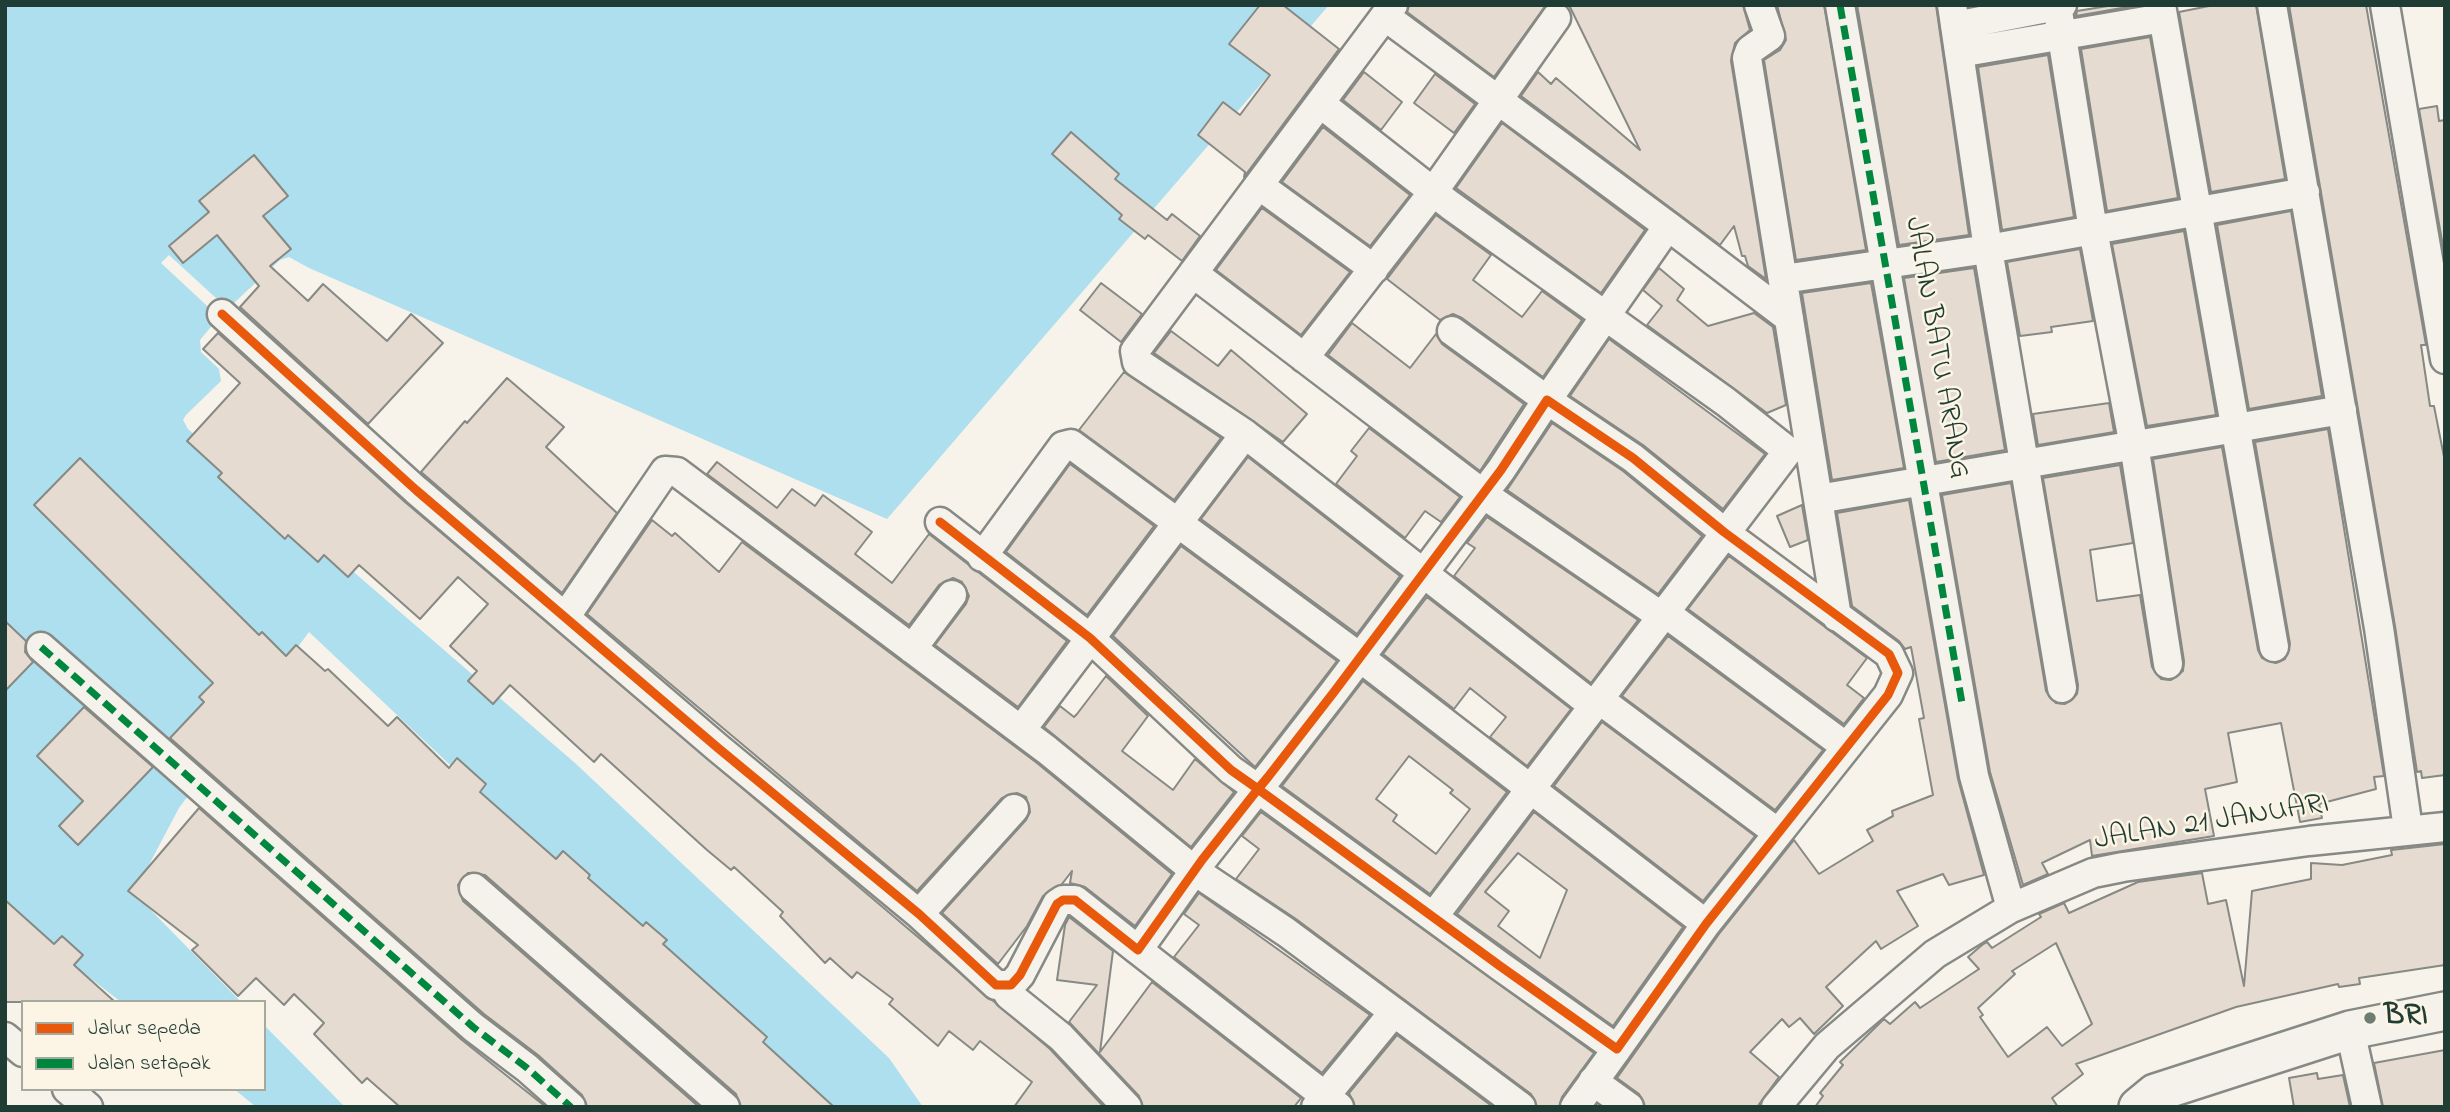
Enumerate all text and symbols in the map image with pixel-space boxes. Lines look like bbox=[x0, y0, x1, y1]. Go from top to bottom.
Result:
street label: JALAN BATU ARANG bbox=[1894, 214, 1976, 482]
street label: JALAN 21 JANUARI bbox=[2092, 788, 2332, 860]
legend bbox=[21, 1000, 266, 1091]
place label: BRI bbox=[2384, 1000, 2428, 1036]
marker: BRI bbox=[2362, 1010, 2378, 1026]
text: Jalur sepeda bbox=[88, 1014, 201, 1044]
text: Jalan setapak bbox=[88, 1049, 211, 1079]

